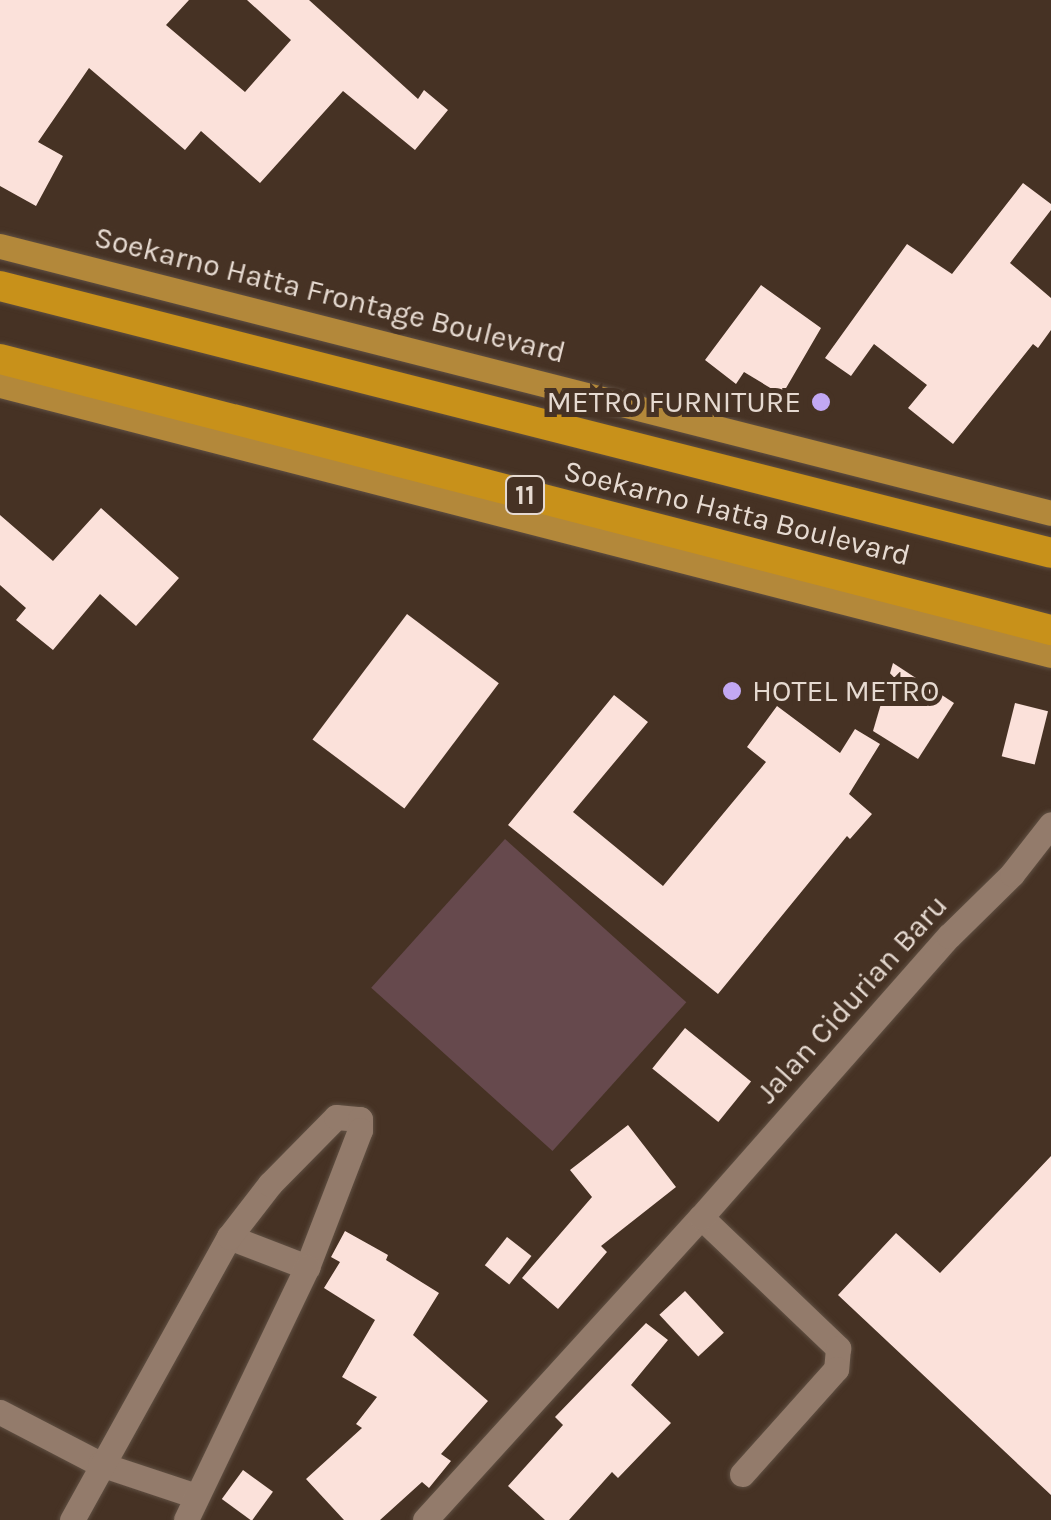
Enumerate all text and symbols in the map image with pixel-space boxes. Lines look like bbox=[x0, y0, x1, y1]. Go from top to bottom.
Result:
street label: Soekarno Hatta Frontage Boulevard bbox=[91, 219, 569, 371]
place label: METRO FURNITURE bbox=[546, 384, 801, 420]
marker: METRO FURNITURE bbox=[810, 391, 832, 413]
street label: Soekarno Hatta Boulevard bbox=[560, 452, 914, 574]
road number: 11 bbox=[505, 472, 545, 518]
place label: HOTEL METRO bbox=[752, 673, 939, 709]
marker: HOTEL METRO bbox=[721, 680, 743, 702]
street label: Jalan Cidurian Baru bbox=[749, 887, 955, 1111]

